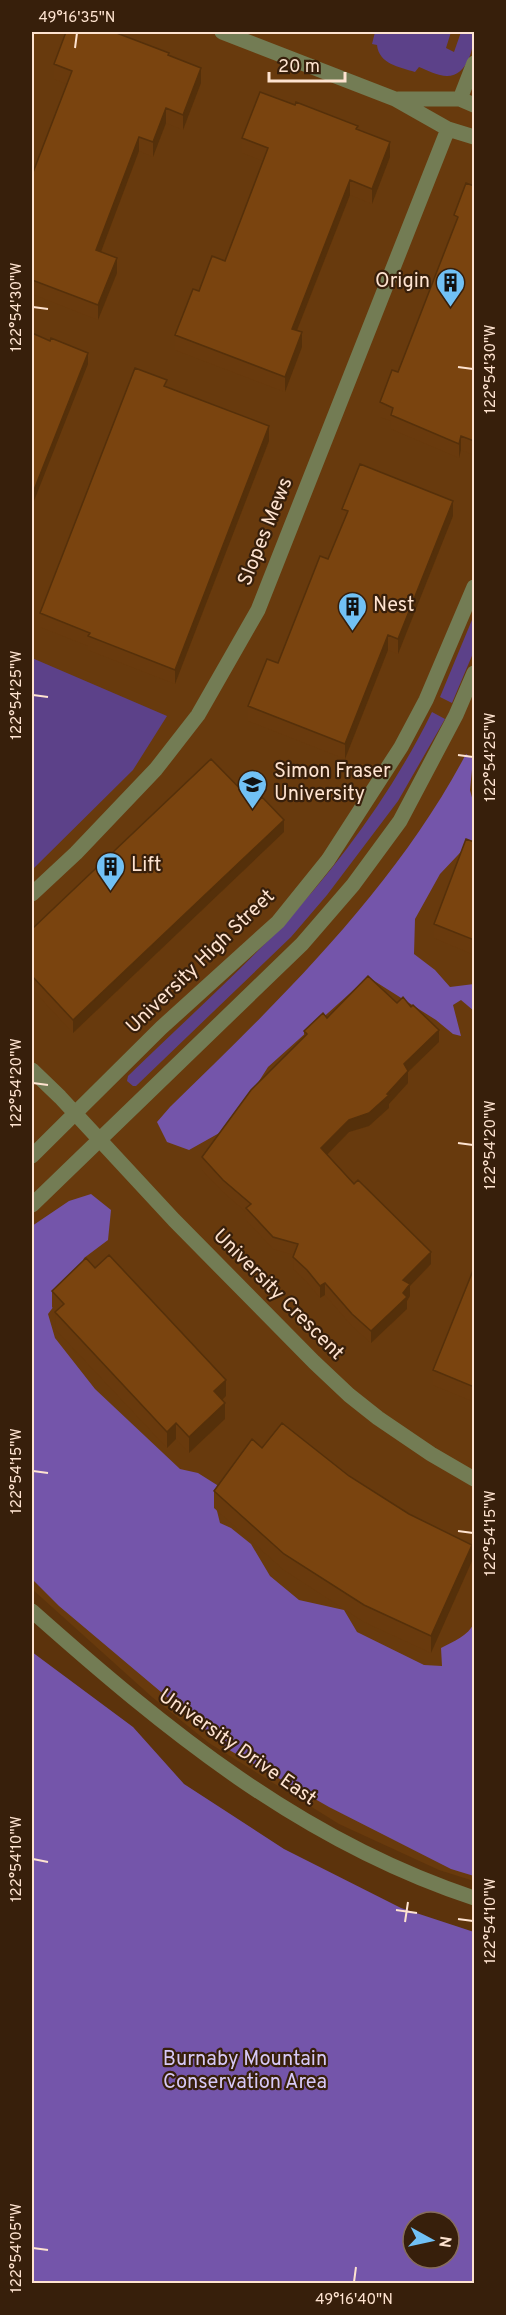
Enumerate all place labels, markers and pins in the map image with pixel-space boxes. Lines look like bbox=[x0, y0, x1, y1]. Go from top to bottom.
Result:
building icon: Origin bbox=[435, 266, 467, 308]
place label: Origin bbox=[375, 269, 430, 295]
building icon: Nest bbox=[336, 590, 368, 632]
place label: Nest bbox=[373, 593, 415, 619]
place label: Simon Fraser University bbox=[274, 759, 391, 808]
school or university icon: Simon Fraser University bbox=[237, 768, 269, 810]
building icon: Lift bbox=[94, 850, 126, 892]
place label: Lift bbox=[131, 853, 162, 879]

